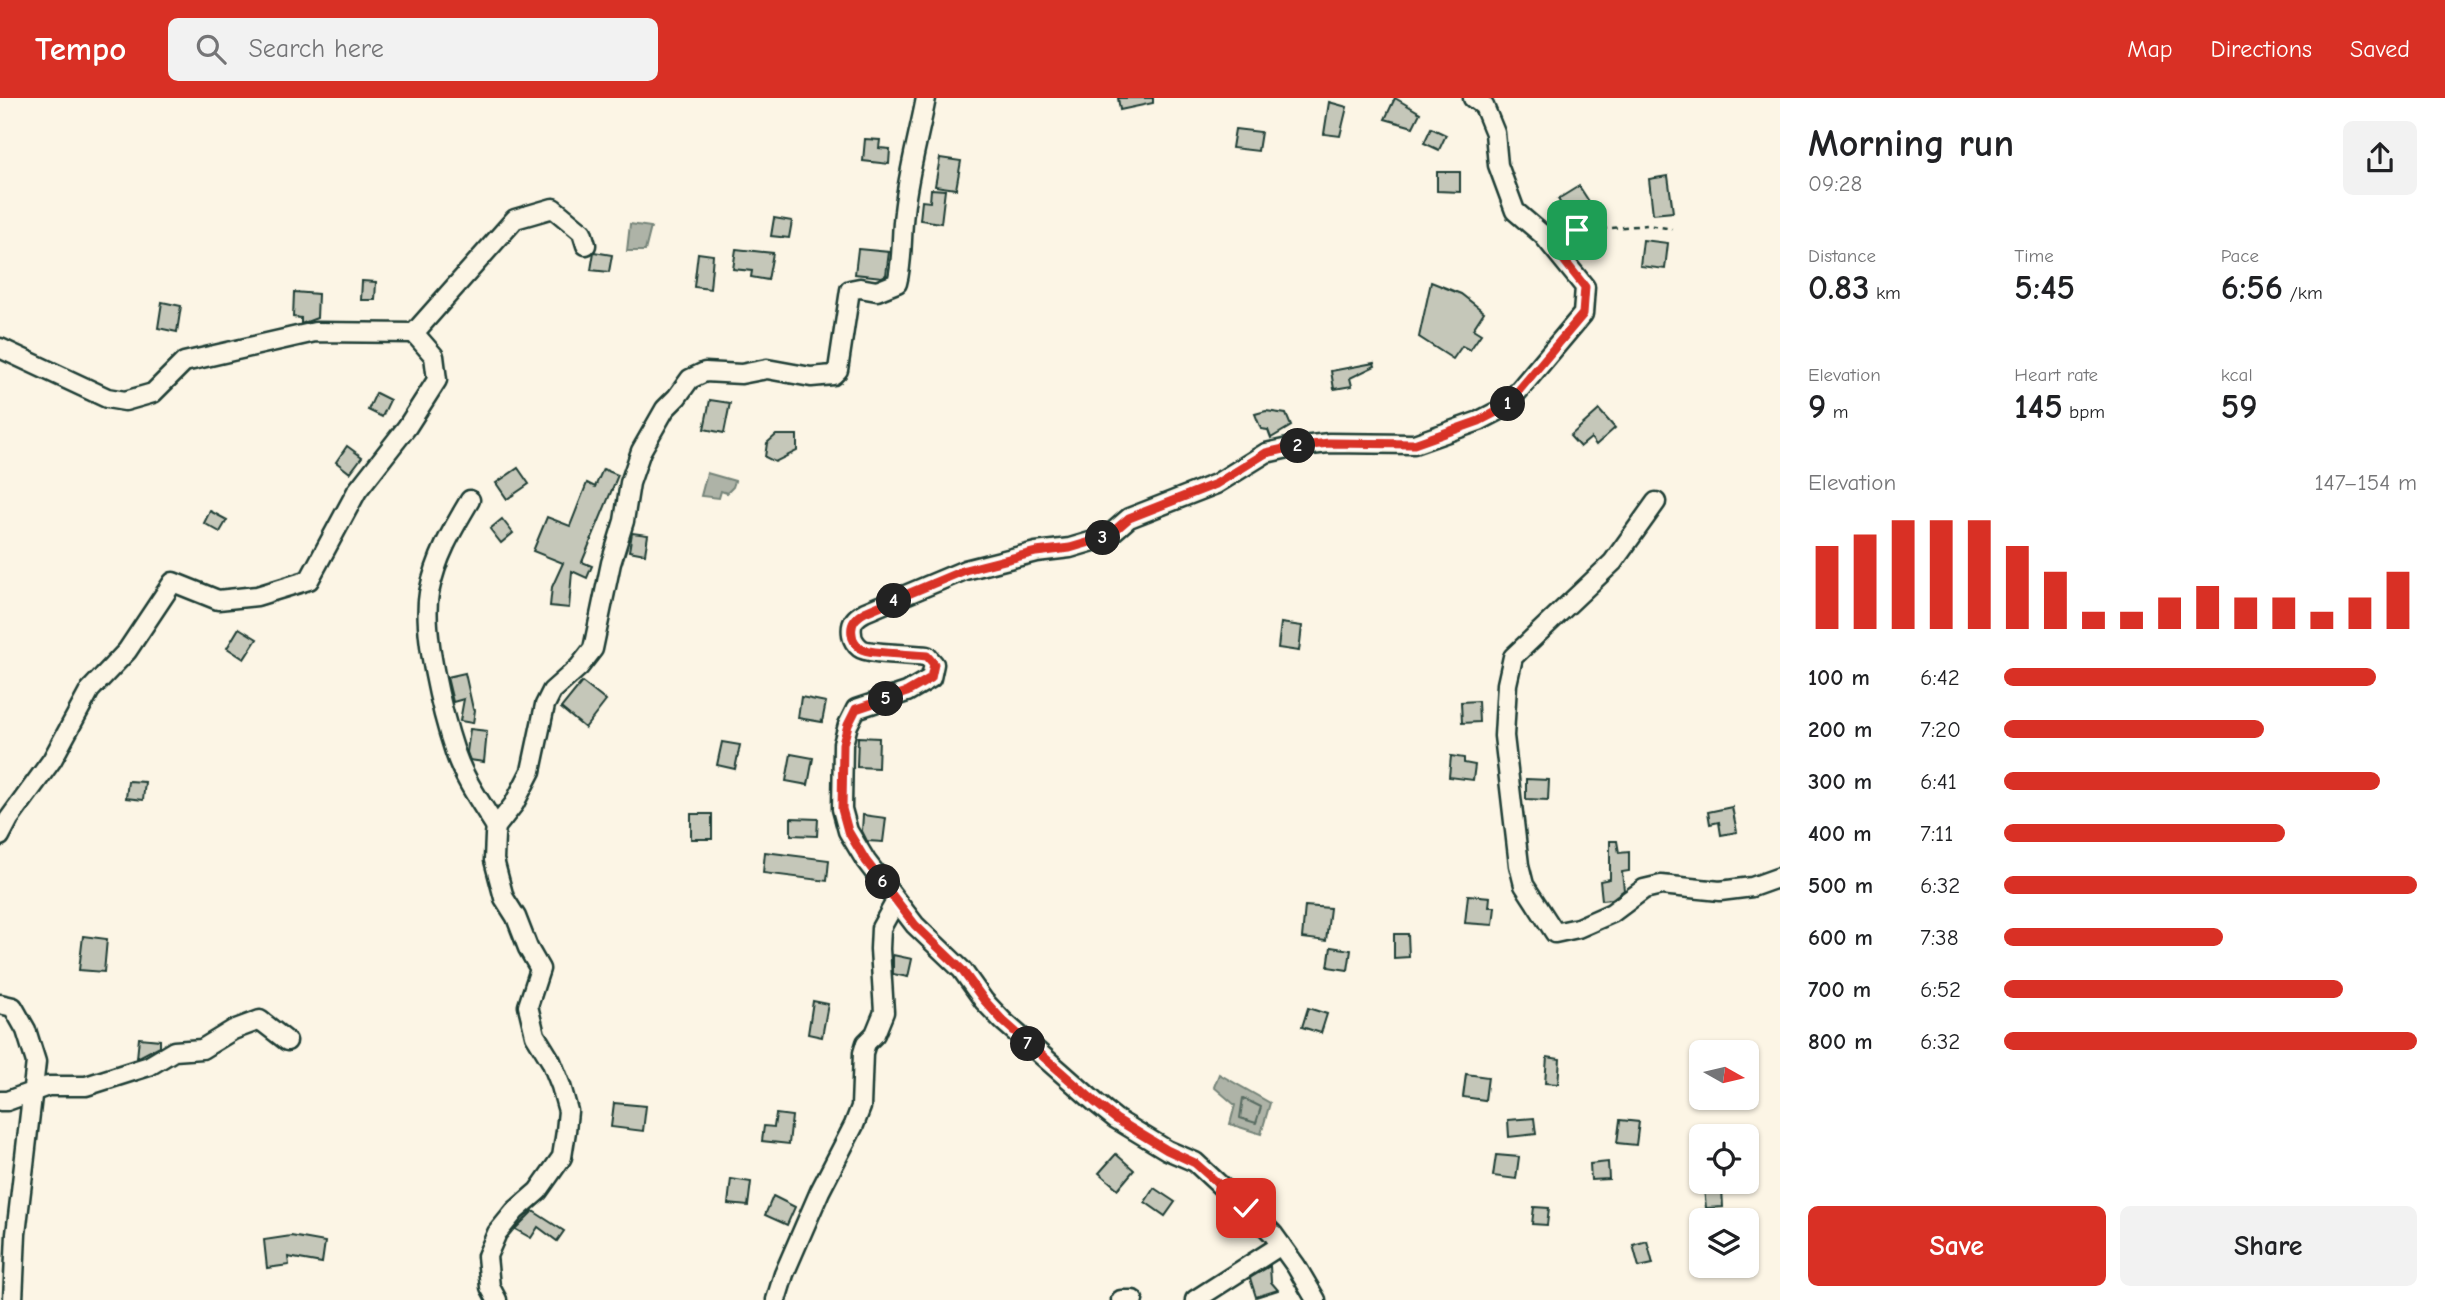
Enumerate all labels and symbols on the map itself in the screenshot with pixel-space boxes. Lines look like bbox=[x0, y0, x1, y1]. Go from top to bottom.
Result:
pin bbox=[1547, 200, 1607, 260]
pin: 1 bbox=[1490, 386, 1526, 422]
pin: 2 bbox=[1280, 428, 1316, 464]
pin: 3 bbox=[1086, 520, 1120, 556]
pin: 4 bbox=[876, 584, 912, 618]
pin: 5 bbox=[868, 682, 903, 716]
pin: 6 bbox=[866, 864, 900, 900]
pin: 7 bbox=[1010, 1026, 1046, 1062]
north arrow bbox=[1689, 1040, 1759, 1110]
pin bbox=[1216, 1178, 1276, 1238]

